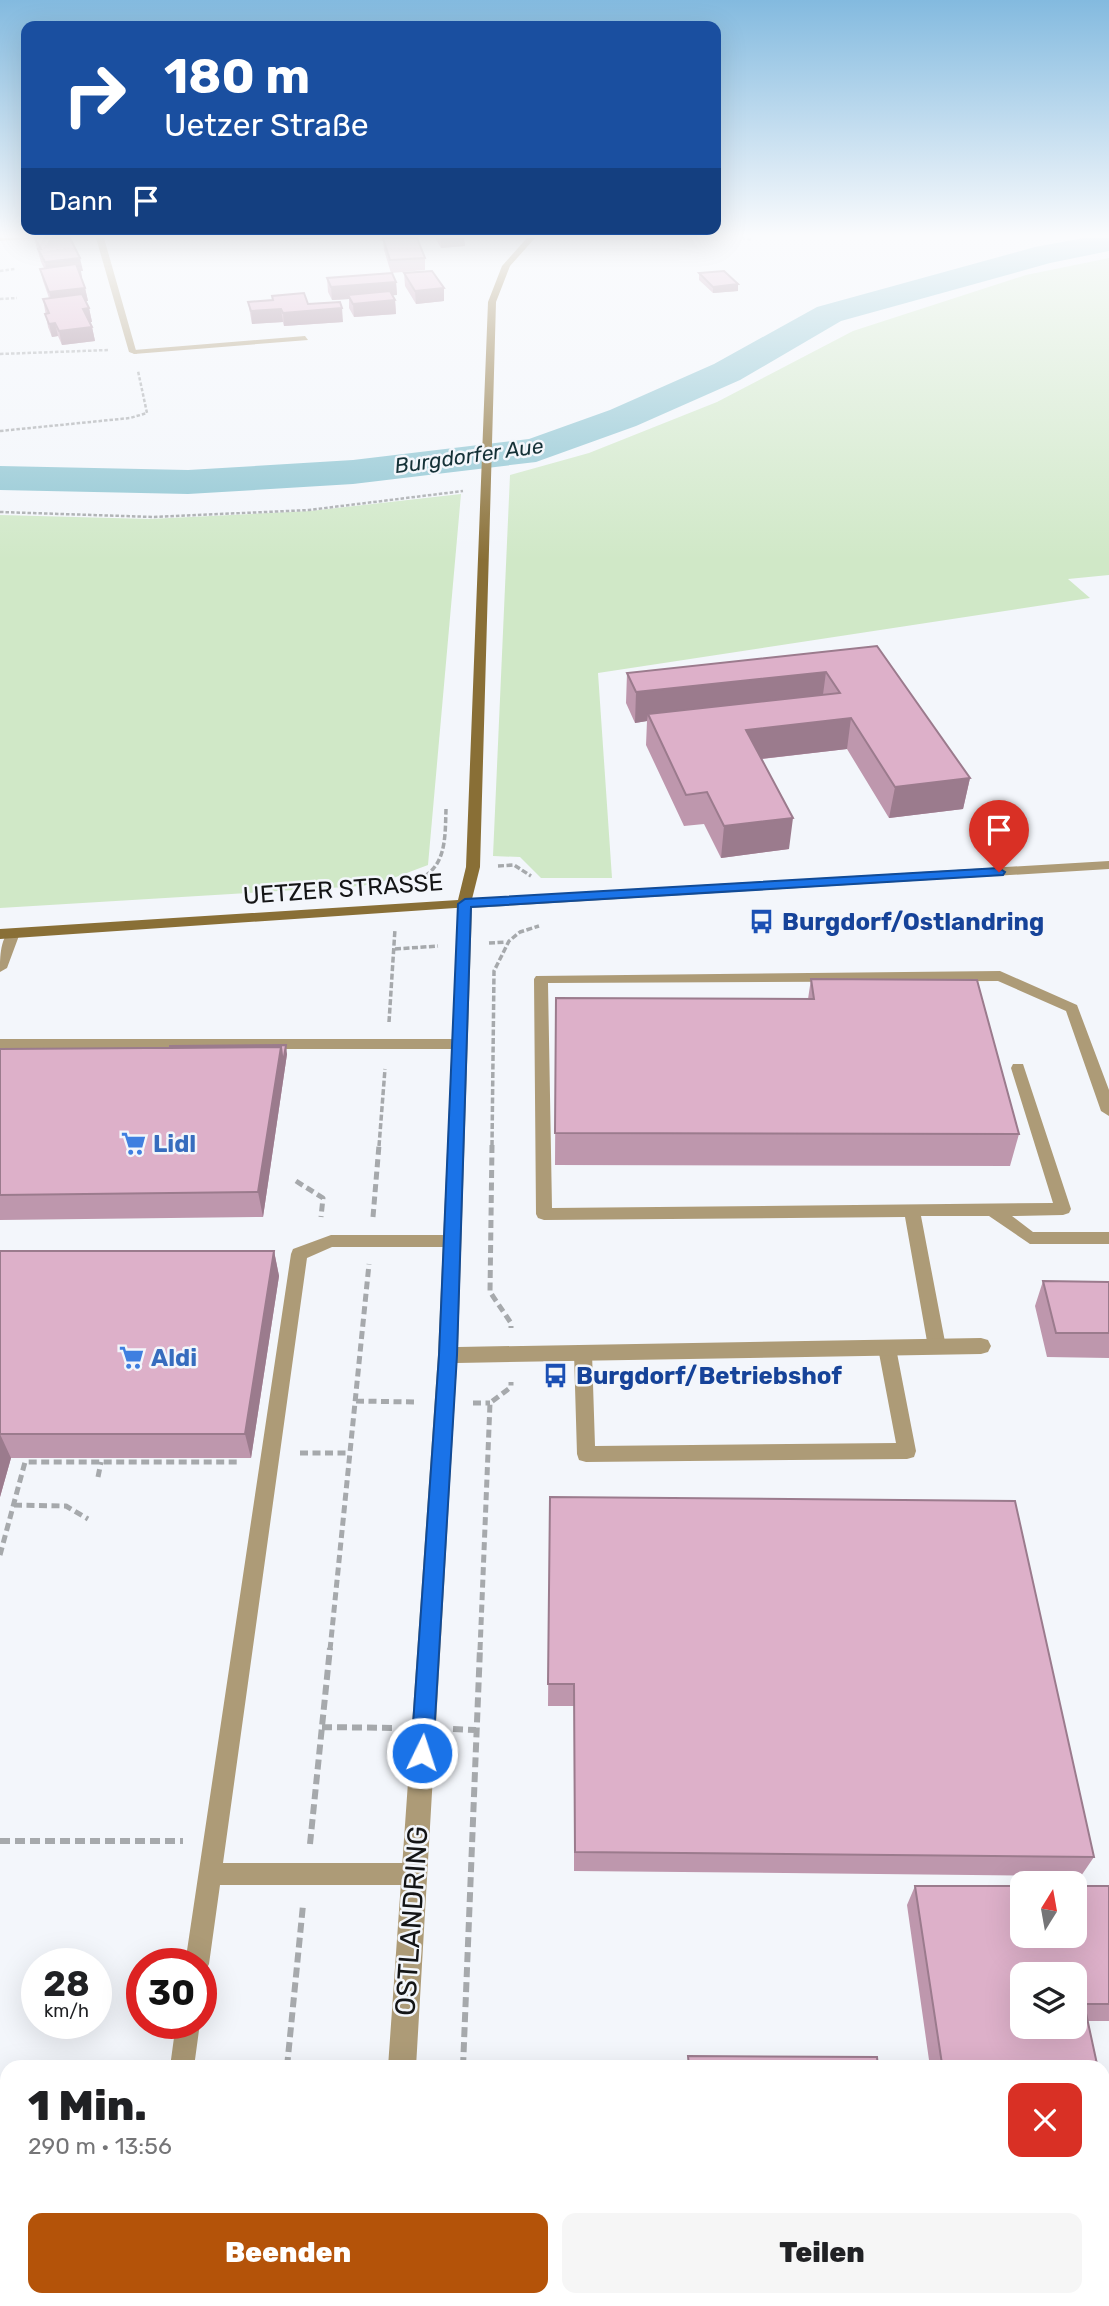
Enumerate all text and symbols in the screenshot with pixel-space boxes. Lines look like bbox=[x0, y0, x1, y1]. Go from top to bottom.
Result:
text: 180 m bbox=[164, 47, 310, 105]
icon: right bbox=[49, 49, 140, 140]
text: Uetzer Straße bbox=[164, 106, 369, 144]
icon: arrive bbox=[127, 182, 165, 220]
text: Dann bbox=[49, 186, 113, 217]
water label: Burgdorfer Aue bbox=[393, 433, 545, 478]
pin bbox=[969, 800, 1029, 872]
icon: arrive bbox=[980, 811, 1018, 849]
street label: UETZER STRASSE bbox=[242, 868, 444, 910]
bus stop icon: Burgdorf/Ostlandring bbox=[748, 908, 776, 936]
place label: Burgdorf/Ostlandring bbox=[782, 908, 1044, 936]
supermarket icon: Lidl bbox=[119, 1130, 147, 1158]
place label: Lidl bbox=[153, 1130, 196, 1158]
supermarket icon: Aldi bbox=[117, 1344, 145, 1372]
place label: Aldi bbox=[151, 1344, 197, 1372]
bus stop icon: Burgdorf/Betriebshof bbox=[542, 1362, 570, 1390]
place label: Burgdorf/Betriebshof bbox=[576, 1362, 842, 1390]
position arrow bbox=[385, 1716, 459, 1790]
street label: OSTLANDRING bbox=[388, 1825, 435, 2017]
north arrow bbox=[1010, 1871, 1087, 1948]
map controls bbox=[1010, 1871, 1087, 2039]
speed limit sign: 30 bbox=[126, 1948, 217, 2039]
button: layers bbox=[1010, 1962, 1087, 2039]
text: 28 bbox=[43, 1963, 90, 2005]
text: km/h bbox=[44, 2000, 89, 2022]
text: 1 Min. bbox=[28, 2081, 147, 2131]
button: close bbox=[1008, 2083, 1082, 2157]
text: 290 m · 13:56 bbox=[28, 2132, 172, 2160]
button: Beenden bbox=[28, 2213, 548, 2293]
button: Teilen bbox=[562, 2213, 1082, 2293]

